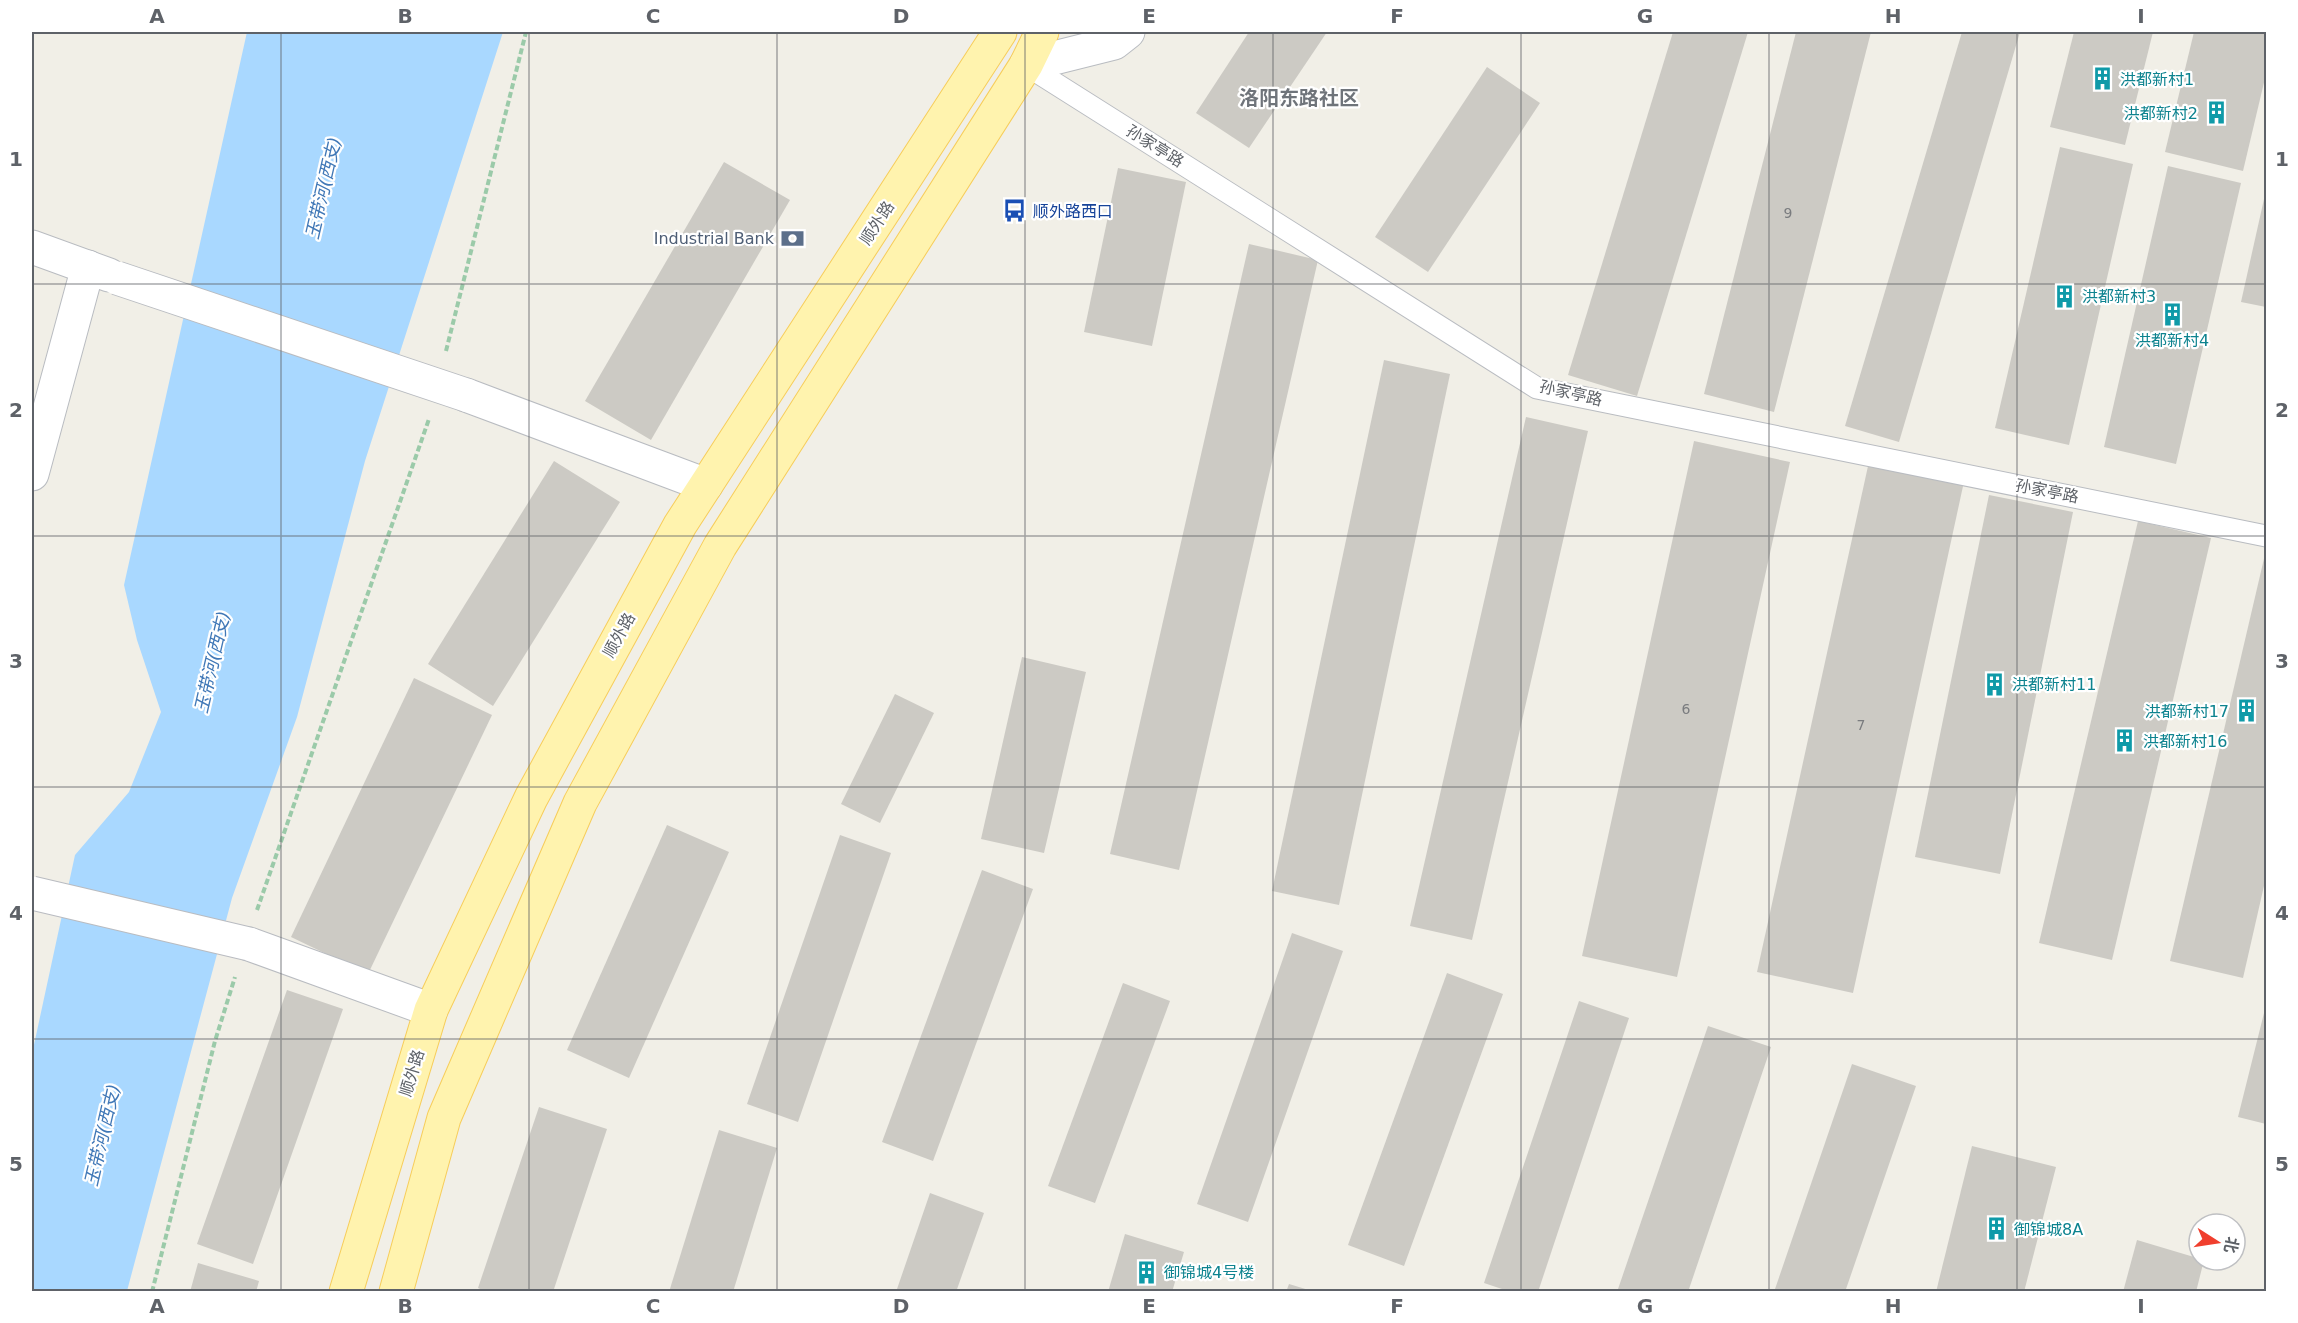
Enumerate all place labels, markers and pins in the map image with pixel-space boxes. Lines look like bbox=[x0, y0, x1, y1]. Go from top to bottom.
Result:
building icon: 洪都新村1 bbox=[2089, 66, 2115, 92]
place label: 洪都新村1 bbox=[2120, 70, 2194, 89]
building icon: 洪都新村2 bbox=[2203, 100, 2229, 126]
place label: 洪都新村2 bbox=[2124, 104, 2198, 123]
bus stop icon: 顺外路西口 bbox=[1002, 198, 1028, 224]
place label: 顺外路西口 bbox=[1033, 202, 1113, 221]
bank icon: Industrial Bank bbox=[779, 225, 805, 251]
place label: Industrial Bank bbox=[654, 229, 775, 248]
building icon: 洪都新村3 bbox=[2051, 283, 2077, 309]
place label: 洪都新村3 bbox=[2082, 287, 2156, 306]
building icon: 洪都新村4 bbox=[2159, 302, 2185, 328]
place label: 洪都新村4 bbox=[2135, 331, 2209, 350]
building icon: 洪都新村11 bbox=[1981, 671, 2007, 697]
place label: 洪都新村11 bbox=[2012, 675, 2096, 694]
building icon: 洪都新村17 bbox=[2234, 698, 2260, 724]
place label: 洪都新村17 bbox=[2145, 702, 2229, 721]
building icon: 洪都新村16 bbox=[2112, 728, 2138, 754]
place label: 洪都新村16 bbox=[2143, 732, 2227, 751]
building icon: 御锦城8A bbox=[1983, 1216, 2009, 1242]
place label: 御锦城8A bbox=[2014, 1220, 2083, 1239]
building icon: 御锦城4号楼 bbox=[1133, 1259, 1159, 1285]
place label: 御锦城4号楼 bbox=[1164, 1263, 1254, 1282]

